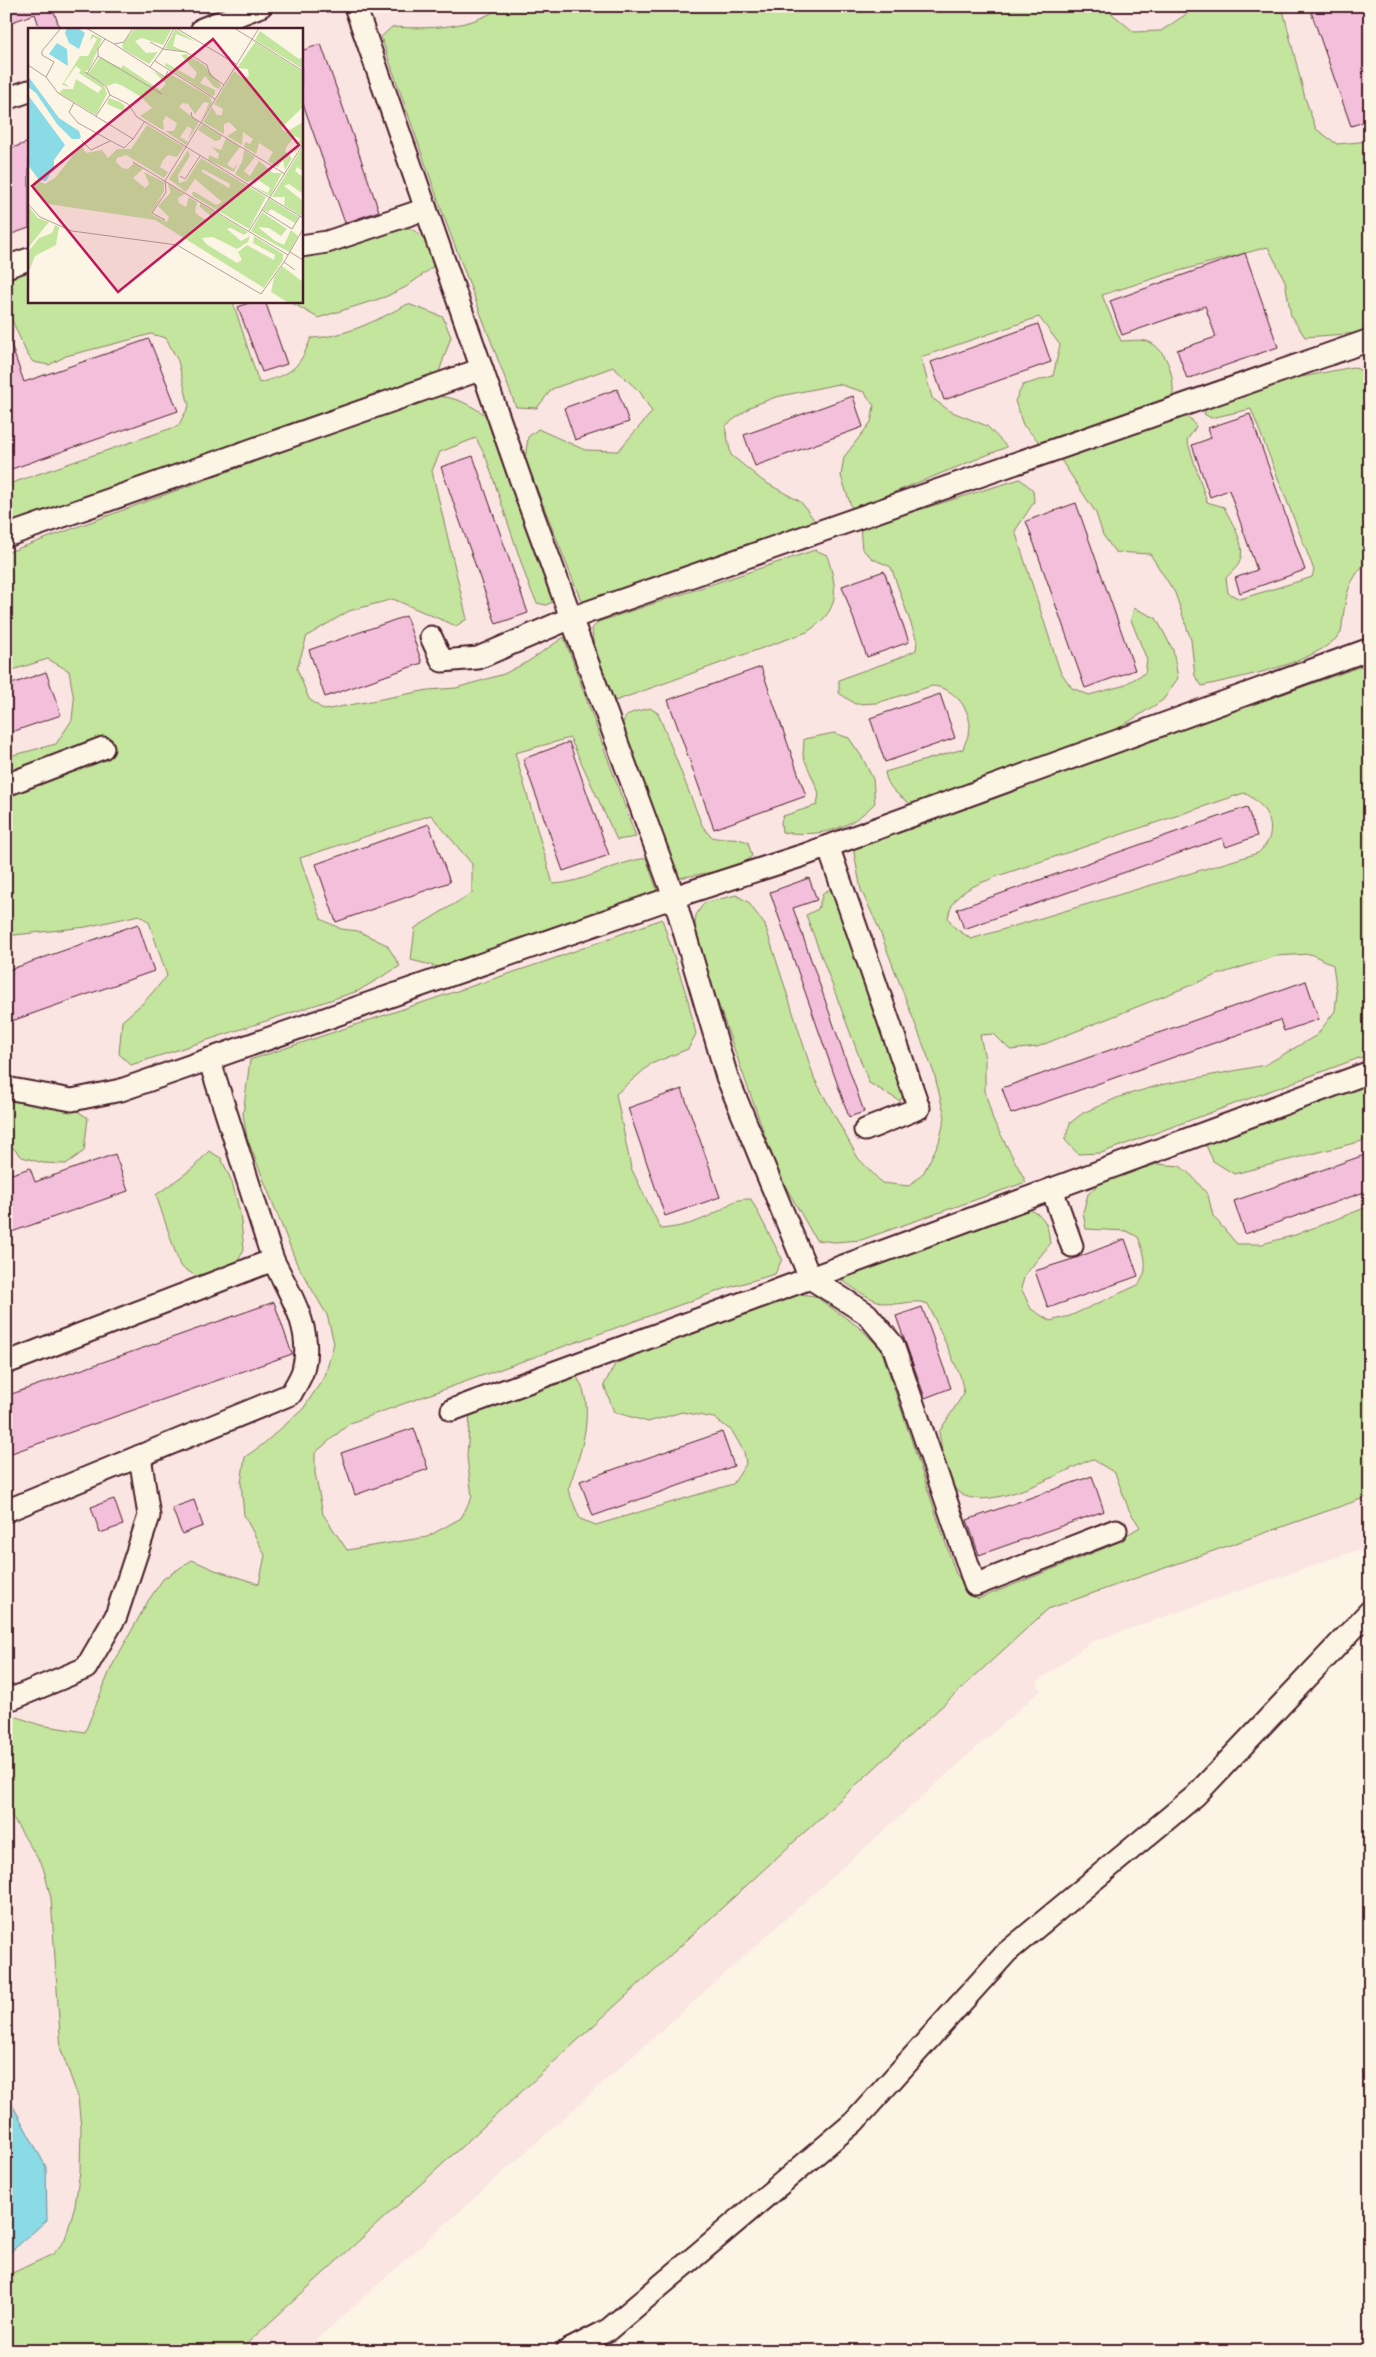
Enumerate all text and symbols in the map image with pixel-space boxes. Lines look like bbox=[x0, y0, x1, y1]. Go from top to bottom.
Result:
inset map bbox=[28, 28, 302, 302]

